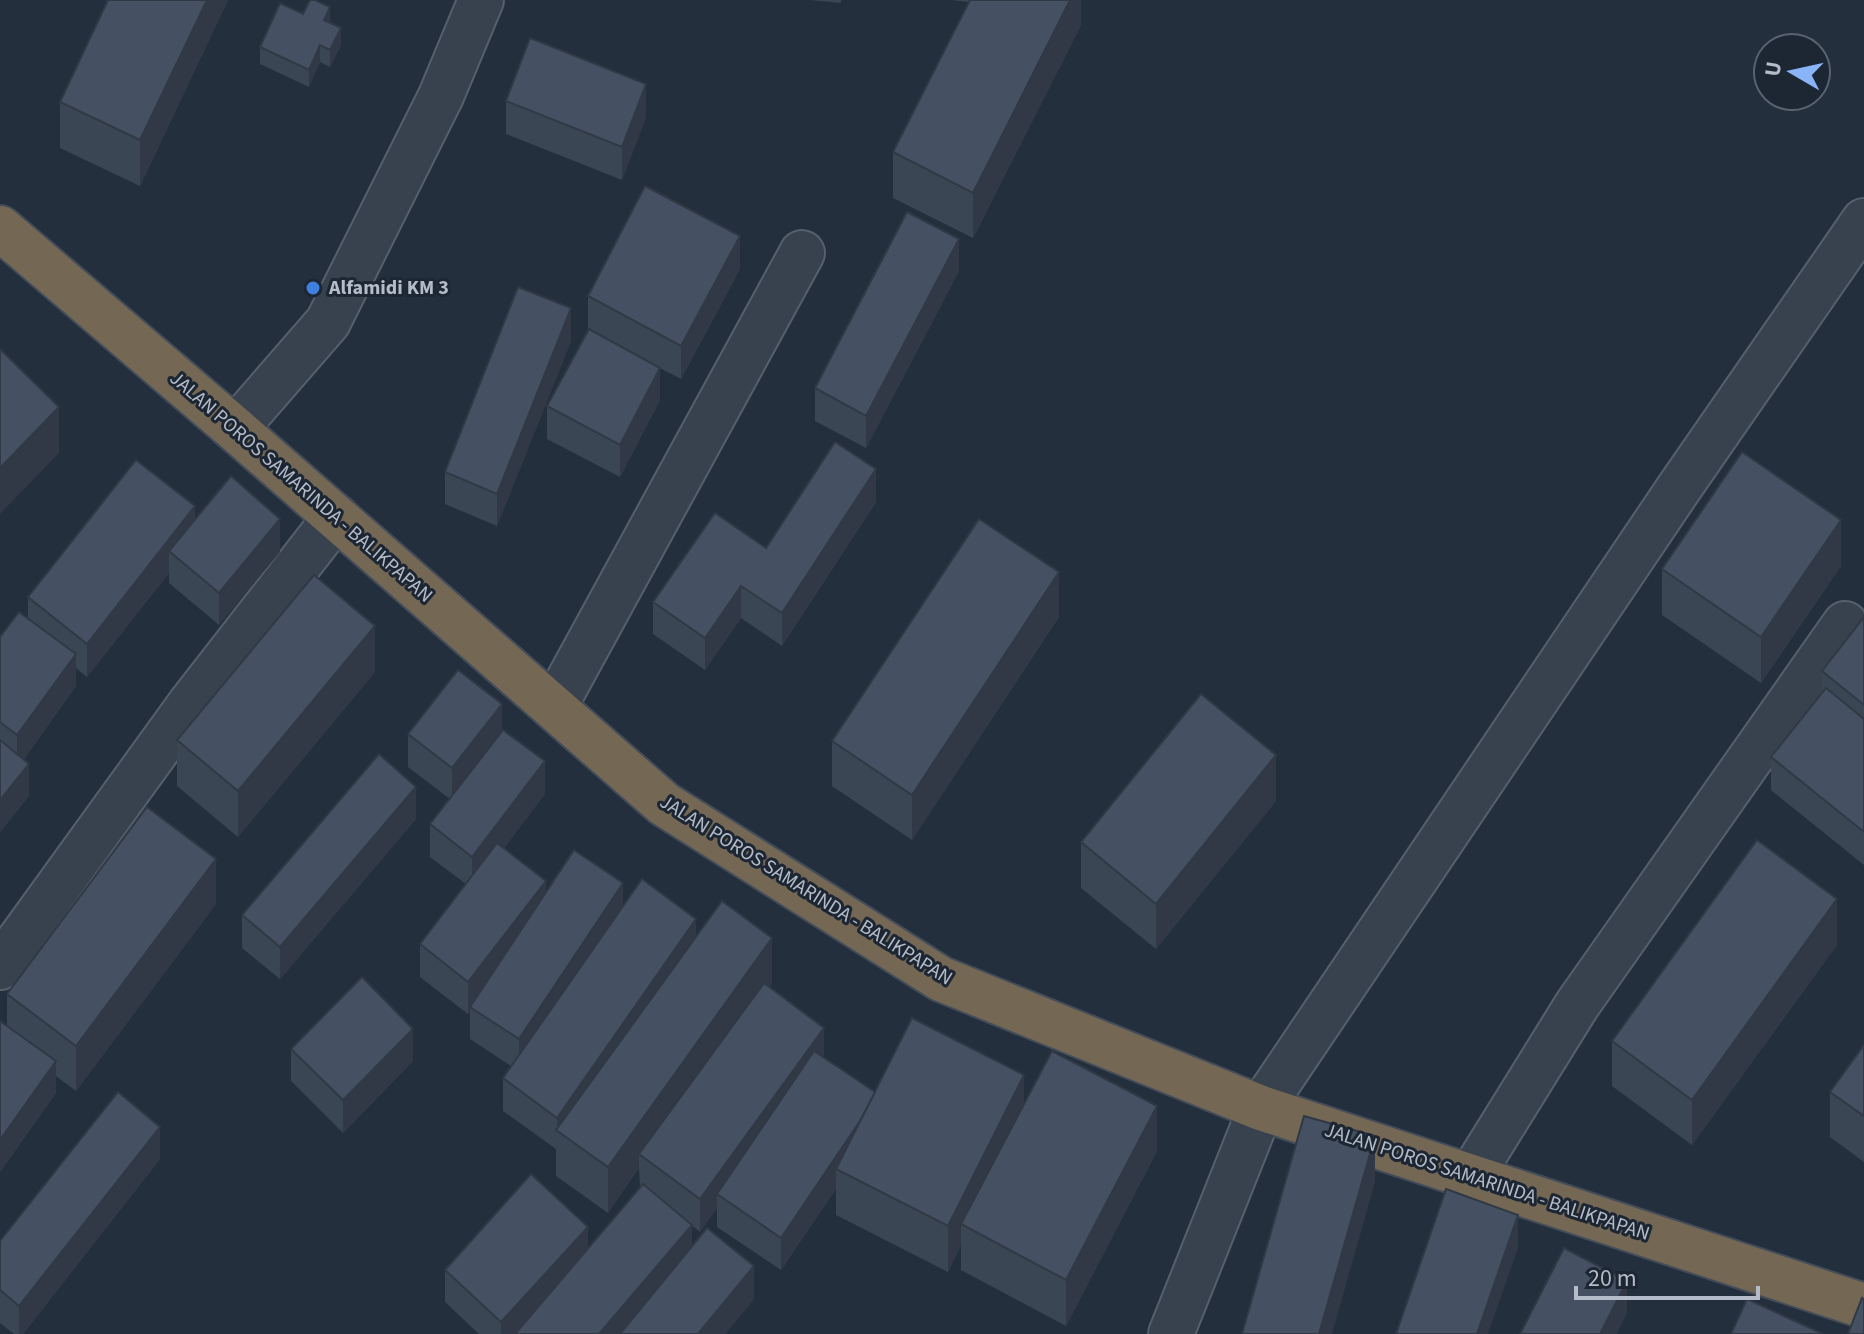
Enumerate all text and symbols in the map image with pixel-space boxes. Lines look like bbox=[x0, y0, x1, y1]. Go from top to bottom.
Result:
north arrow bbox=[1752, 32, 1832, 112]
text: U bbox=[1756, 59, 1790, 79]
place label: Alfamidi KM 3 bbox=[328, 274, 449, 302]
marker: Alfamidi KM 3 bbox=[304, 279, 322, 297]
street label: JALAN POROS SAMARINDA - BALIKPAPAN bbox=[163, 365, 439, 609]
street label: JALAN POROS SAMARINDA - BALIKPAPAN bbox=[654, 788, 958, 992]
street label: JALAN POROS SAMARINDA - BALIKPAPAN bbox=[1321, 1116, 1653, 1248]
scale bar bbox=[1576, 1250, 1758, 1300]
text: 20 m bbox=[1588, 1261, 1637, 1296]

